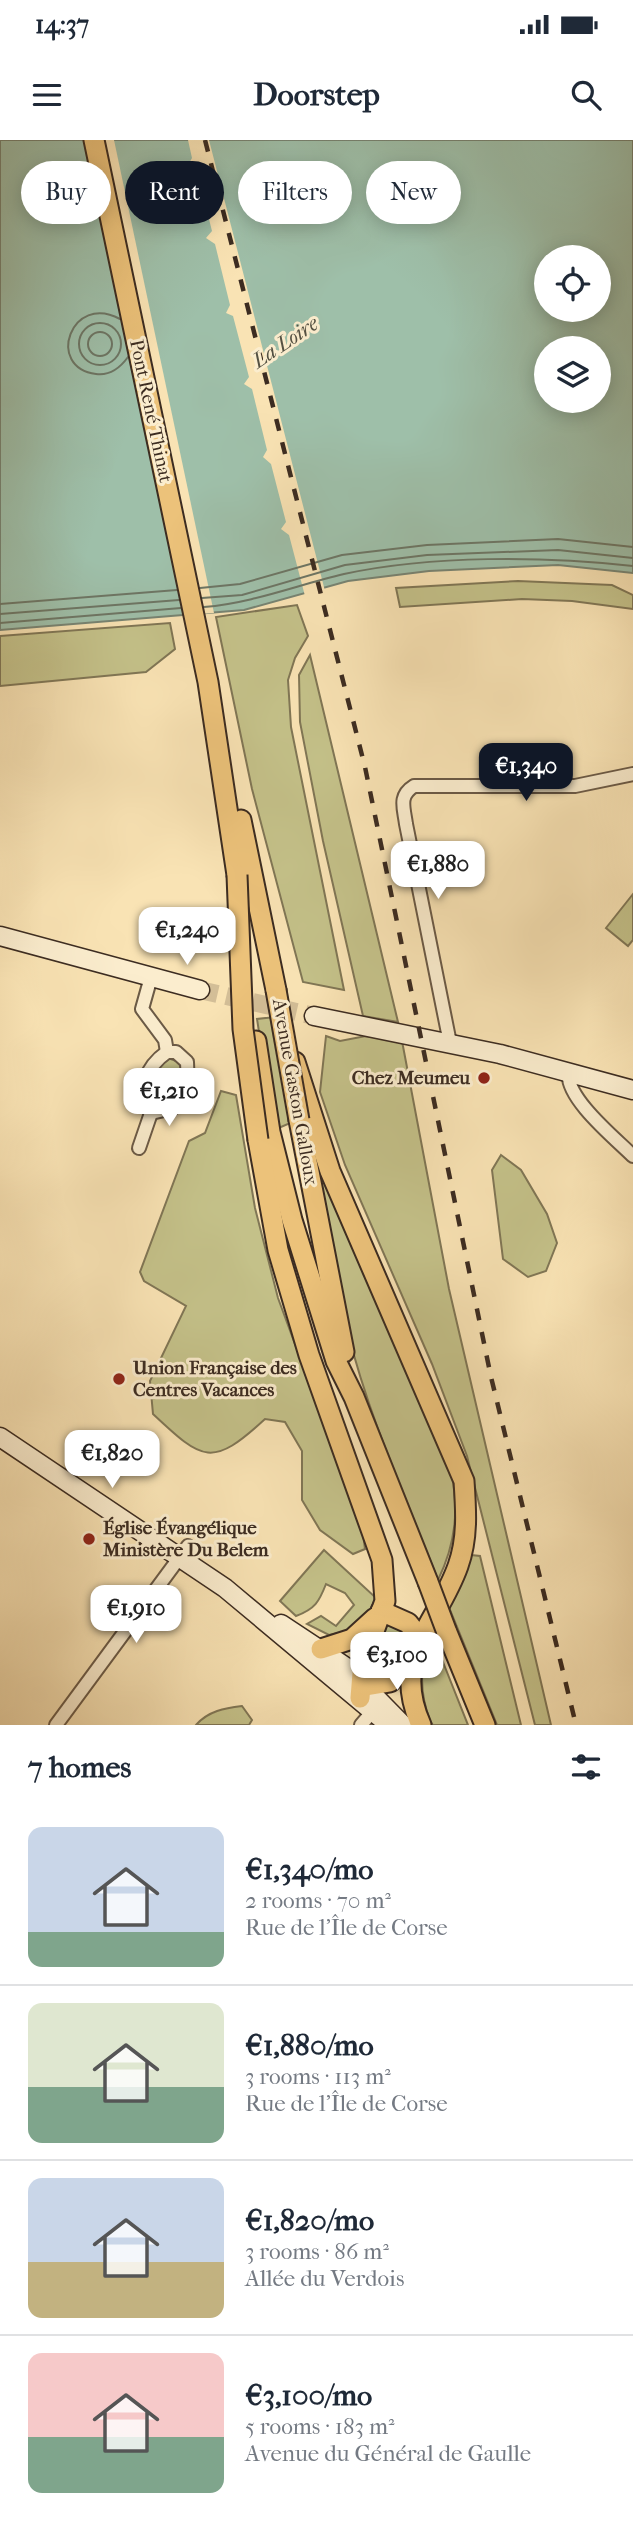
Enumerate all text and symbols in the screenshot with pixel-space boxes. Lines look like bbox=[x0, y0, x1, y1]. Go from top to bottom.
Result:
text: 14:37 bbox=[35, 9, 89, 40]
icon: menu bbox=[28, 76, 66, 114]
text: Doorstep bbox=[253, 76, 380, 113]
icon: search bbox=[567, 76, 605, 114]
chip: Buy bbox=[21, 161, 111, 224]
chip: Rent bbox=[125, 161, 224, 224]
chip: Filters bbox=[238, 161, 352, 224]
chip: New bbox=[366, 161, 461, 224]
map controls bbox=[534, 245, 611, 413]
button: locate bbox=[534, 245, 611, 322]
water label: La Loire bbox=[246, 311, 323, 374]
button: layers bbox=[534, 336, 611, 413]
street label: Pont René Thinat bbox=[125, 337, 177, 485]
pin: €1,340 bbox=[469, 744, 583, 803]
text: €1,340 bbox=[495, 752, 557, 779]
pin: €1,880 bbox=[381, 842, 495, 901]
text: €1,880 bbox=[407, 850, 469, 877]
pin: €1,240 bbox=[130, 908, 244, 967]
text: €1,240 bbox=[155, 916, 219, 943]
street label: Avenue Gaston Galloux bbox=[268, 996, 322, 1187]
place label: Chez Meumeu bbox=[352, 1067, 470, 1089]
pin: €1,210 bbox=[112, 1068, 226, 1128]
marker: Chez Meumeu bbox=[476, 1070, 492, 1086]
text: €1,210 bbox=[139, 1077, 199, 1104]
place label: Union Française des Centres Vacances bbox=[132, 1357, 297, 1401]
marker: Union Française des Centres Vacances bbox=[111, 1371, 127, 1387]
pin: €1,820 bbox=[55, 1430, 169, 1490]
text: €1,820 bbox=[81, 1439, 143, 1466]
place label: Église Évangélique Ministère Du Belem bbox=[102, 1516, 269, 1561]
marker: Église Évangélique Ministère Du Belem bbox=[81, 1531, 97, 1547]
pin: €1,910 bbox=[79, 1586, 193, 1645]
text: €1,910 bbox=[106, 1594, 166, 1621]
pin: €3,100 bbox=[340, 1632, 454, 1692]
text: €3,100 bbox=[366, 1641, 428, 1668]
icon: filters bbox=[567, 1748, 605, 1786]
text: 7 homes bbox=[28, 1750, 131, 1785]
text: €1,340/mo bbox=[245, 1852, 374, 1887]
icon: home bbox=[84, 1855, 168, 1939]
text: 2 rooms · 70 m² bbox=[245, 1887, 391, 1914]
text: Rue de l'Île de Corse bbox=[245, 1914, 448, 1941]
text: €1,880/mo bbox=[245, 2028, 374, 2063]
icon: home bbox=[84, 2031, 168, 2115]
text: 3 rooms · 113 m² bbox=[245, 2063, 391, 2090]
text: Rue de l'Île de Corse bbox=[245, 2090, 448, 2117]
text: €1,820/mo bbox=[245, 2203, 374, 2238]
icon: home bbox=[84, 2206, 168, 2290]
text: 3 rooms · 86 m² bbox=[245, 2238, 389, 2265]
text: Allée du Verdois bbox=[245, 2265, 404, 2292]
text: €3,100/mo bbox=[245, 2378, 372, 2413]
icon: home bbox=[84, 2381, 168, 2465]
text: 5 rooms · 183 m² bbox=[245, 2413, 395, 2440]
text: Avenue du Général de Gaulle bbox=[245, 2440, 531, 2467]

